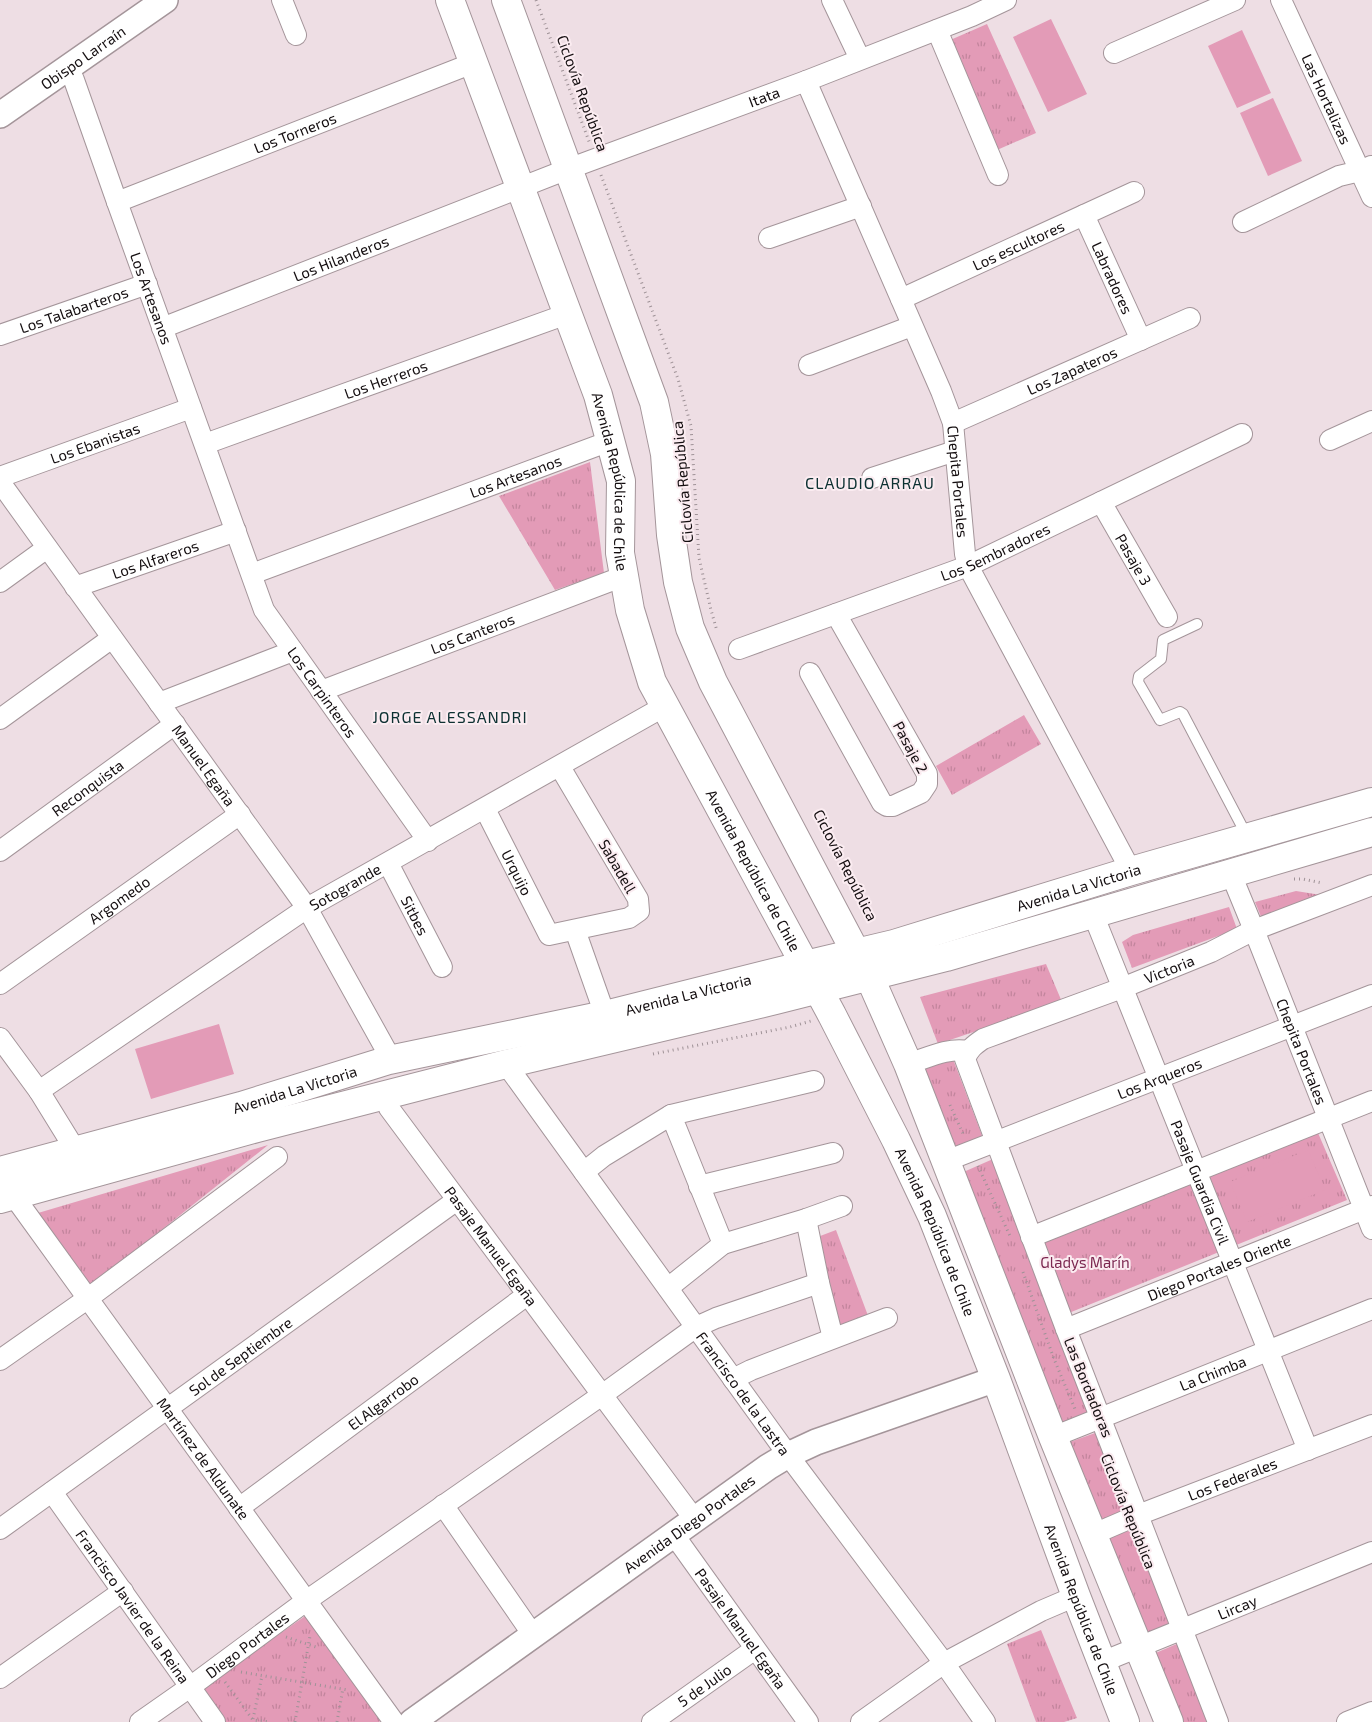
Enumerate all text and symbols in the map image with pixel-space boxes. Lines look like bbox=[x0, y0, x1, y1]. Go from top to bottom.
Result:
street label: Obispo Larraín bbox=[37, 21, 129, 93]
street label: Ciclovía República bbox=[554, 32, 612, 154]
street label: Las Hortalizas bbox=[1298, 51, 1355, 147]
street label: Itata bbox=[746, 83, 782, 110]
street label: Los Torneros bbox=[251, 108, 339, 157]
street label: Los escultores bbox=[970, 216, 1067, 274]
street label: Los Hilanderos bbox=[290, 231, 391, 285]
street label: Labradores bbox=[1088, 239, 1137, 317]
street label: Los Artesanos bbox=[127, 250, 177, 347]
street label: Los Talabarteros bbox=[17, 282, 130, 337]
street label: Los Zapateros bbox=[1024, 343, 1120, 398]
street label: Los Herreros bbox=[342, 356, 430, 402]
street label: Avenida República de Chile bbox=[589, 390, 632, 572]
street label: Los Ebanistas bbox=[48, 418, 142, 467]
street label: Ciclovía República bbox=[668, 420, 696, 544]
street label: Chepita Portales bbox=[944, 425, 972, 538]
street label: Los Artesanos bbox=[467, 451, 564, 501]
district label: CLAUDIO ARRAU bbox=[805, 473, 935, 492]
street label: Los Sembradores bbox=[938, 519, 1053, 584]
street label: Pasaje 3 bbox=[1112, 530, 1156, 588]
street label: Los Alfareros bbox=[110, 536, 201, 582]
street label: Los Canteros bbox=[428, 609, 517, 658]
street label: Los Carpinteros bbox=[284, 643, 361, 741]
district label: JORGE ALESSANDRI bbox=[372, 707, 528, 726]
street label: Pasaje 2 bbox=[889, 718, 932, 777]
street label: Manuel Egaña bbox=[169, 721, 239, 809]
street label: Reconquista bbox=[48, 756, 127, 820]
street label: Avenida República de Chile bbox=[703, 786, 805, 954]
street label: Ciclovía República bbox=[810, 806, 882, 924]
street label: Sabadell bbox=[595, 836, 641, 897]
street label: Urquijo bbox=[498, 846, 536, 898]
street label: Sotogrande bbox=[306, 859, 384, 914]
street label: Avenida La Victoria bbox=[1014, 860, 1143, 915]
street label: Argomedo bbox=[85, 872, 153, 927]
street label: Sitbes bbox=[397, 893, 433, 938]
street label: Victoria bbox=[1141, 951, 1197, 987]
street label: Avenida La Victoria bbox=[623, 970, 753, 1019]
street label: Chepita Portales bbox=[1273, 996, 1331, 1107]
street label: Los Arqueros bbox=[1115, 1053, 1204, 1102]
street label: Avenida La Victoria bbox=[231, 1062, 359, 1117]
street label: Pasaje Guardia Civil bbox=[1168, 1117, 1234, 1248]
street label: Avenida República de Chile bbox=[892, 1145, 979, 1319]
street label: Pasaje Manuel Egaña bbox=[441, 1183, 542, 1309]
street label: Diego Portales Oriente bbox=[1145, 1231, 1293, 1304]
park label: Gladys Marín bbox=[1040, 1253, 1130, 1271]
street label: Sol de Septiembre bbox=[185, 1313, 295, 1399]
street label: Francisco de la Lastra bbox=[693, 1328, 794, 1459]
street label: Las Bordadoras bbox=[1061, 1334, 1117, 1440]
street label: La Chimba bbox=[1177, 1352, 1249, 1394]
street label: El Algarrobo bbox=[344, 1370, 422, 1434]
street label: Martínez de Aldunate bbox=[153, 1394, 254, 1523]
street label: Ciclovía República bbox=[1098, 1451, 1160, 1571]
street label: Los Federales bbox=[1185, 1453, 1280, 1504]
street label: Avenida Diego Portales bbox=[620, 1470, 758, 1576]
street label: Avenida República de Chile bbox=[1041, 1521, 1123, 1697]
street label: Francisco Javier de la Reina bbox=[72, 1526, 194, 1687]
street label: Pasaje Manuel Egaña bbox=[692, 1565, 790, 1692]
street label: Lircay bbox=[1215, 1591, 1260, 1623]
street label: Diego Portales bbox=[202, 1608, 292, 1682]
street label: 5 de Julio bbox=[674, 1660, 735, 1710]

